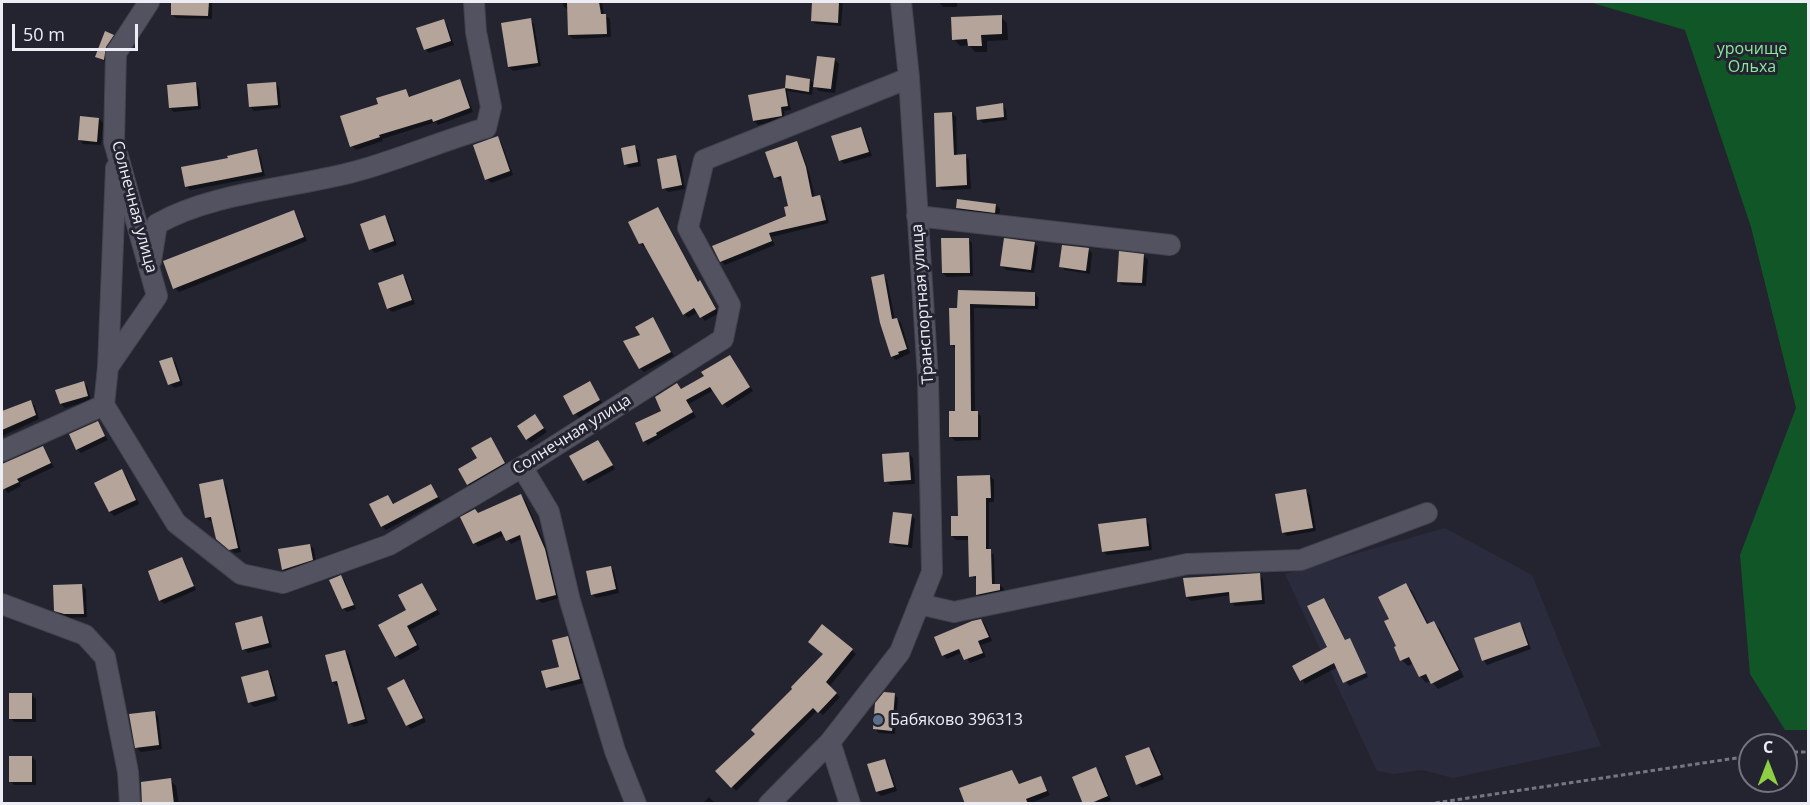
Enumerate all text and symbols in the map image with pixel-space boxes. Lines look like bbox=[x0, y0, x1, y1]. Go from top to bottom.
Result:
scale bar bbox=[15, 12, 141, 50]
text: 50 m bbox=[23, 22, 65, 46]
park label: урочище Ольха bbox=[1717, 39, 1787, 77]
street label: Солнечная улица bbox=[107, 139, 161, 275]
street label: Транспортная улица bbox=[908, 223, 938, 385]
street label: Солнечная улица bbox=[509, 391, 635, 479]
place label: Бабяково 396313 bbox=[890, 710, 1023, 730]
marker: Бабяково 396313 bbox=[871, 713, 885, 727]
north arrow bbox=[1738, 733, 1798, 793]
text: С bbox=[1763, 736, 1773, 758]

